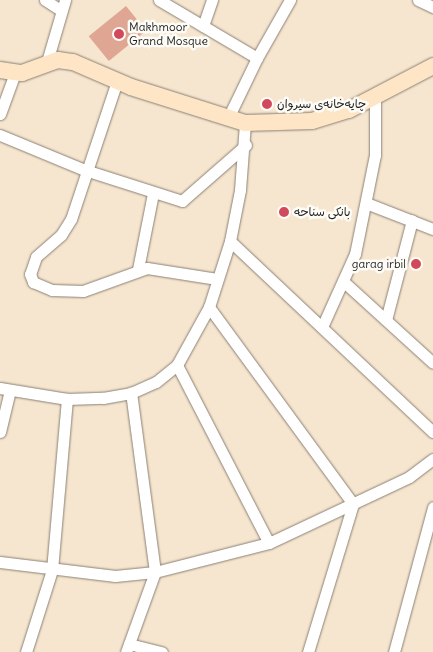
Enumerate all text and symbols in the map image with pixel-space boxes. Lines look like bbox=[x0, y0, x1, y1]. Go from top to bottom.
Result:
place label: Makhmoor Grand Mosque bbox=[129, 20, 208, 48]
marker: Makhmoor Grand Mosque bbox=[113, 28, 125, 40]
place label: چایەخانەی سیروان bbox=[277, 97, 366, 111]
marker: چایەخانەی سیروان bbox=[261, 98, 273, 110]
place label: بانکی سناحە bbox=[294, 205, 351, 219]
marker: بانکی سناحە bbox=[278, 206, 290, 218]
place label: garag irbil bbox=[352, 257, 406, 271]
marker: garag irbil bbox=[410, 258, 422, 270]

